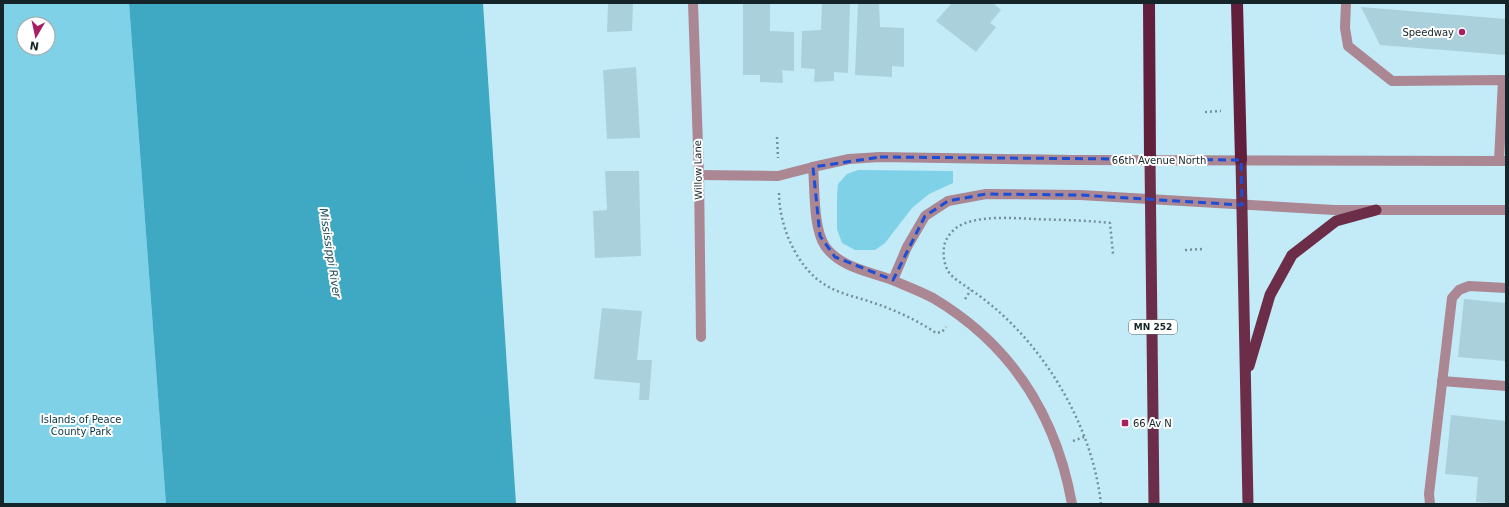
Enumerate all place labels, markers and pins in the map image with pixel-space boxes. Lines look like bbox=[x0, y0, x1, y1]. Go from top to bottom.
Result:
place label: Speedway bbox=[1402, 27, 1454, 38]
marker: Speedway bbox=[1457, 27, 1467, 37]
marker: 66 Av N bbox=[1120, 418, 1130, 428]
place label: 66 Av N bbox=[1133, 418, 1172, 429]

